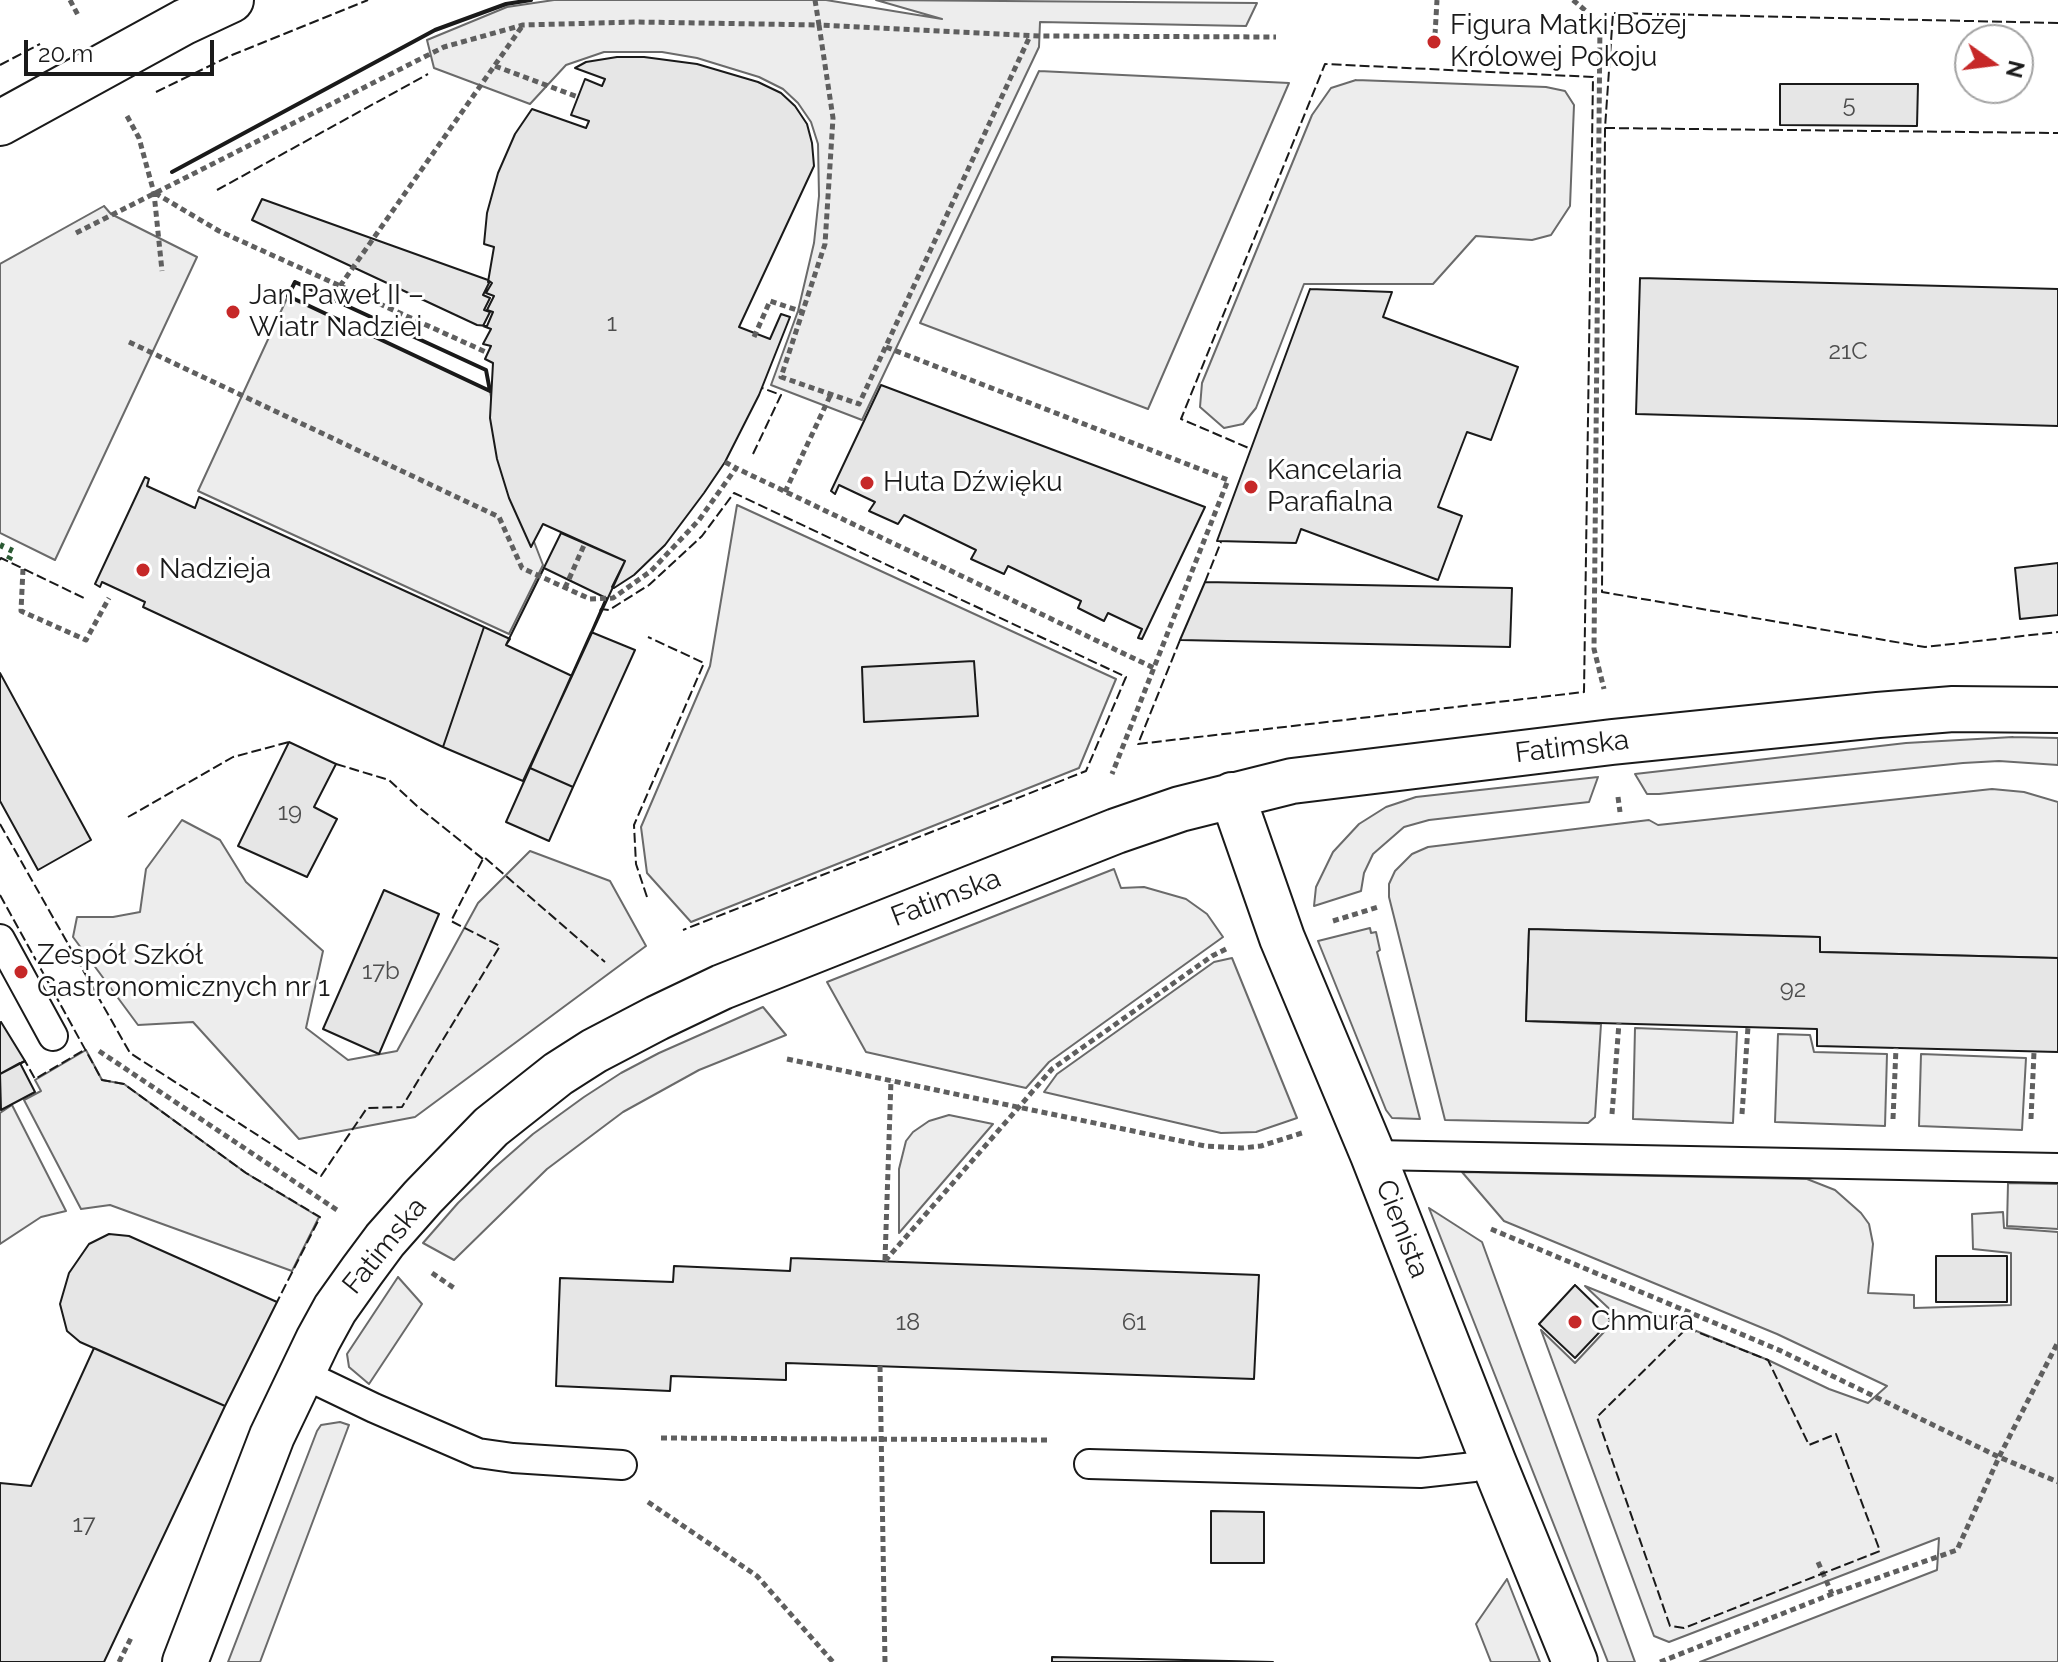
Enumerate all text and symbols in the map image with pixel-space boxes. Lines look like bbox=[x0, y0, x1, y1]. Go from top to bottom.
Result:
place label: Figura Matki Bożej Królowej Pokoju bbox=[1450, 9, 1687, 75]
scale bar bbox=[28, 24, 218, 74]
north arrow bbox=[1954, 24, 2034, 104]
marker: Figura Matki Bożej Królowej Pokoju bbox=[1425, 33, 1443, 51]
text: 20 m bbox=[38, 39, 93, 68]
text: N bbox=[2001, 58, 2030, 81]
house number: 5 bbox=[1842, 91, 1856, 119]
place label: Jan Paweł II – Wiatr Nadziei bbox=[249, 279, 424, 345]
marker: Jan Paweł II – Wiatr Nadziei bbox=[224, 303, 242, 321]
house number: 1 bbox=[607, 310, 617, 338]
house number: 21C bbox=[1828, 338, 1868, 366]
place label: Kancelaria Parafialna bbox=[1267, 454, 1402, 520]
place label: Huta Dźwięku bbox=[883, 466, 1063, 500]
marker: Huta Dźwięku bbox=[858, 474, 876, 492]
marker: Kancelaria Parafialna bbox=[1242, 478, 1260, 496]
place label: Nadzieja bbox=[159, 553, 271, 587]
marker: Nadzieja bbox=[134, 561, 152, 579]
street label: Fatimska bbox=[1513, 723, 1631, 771]
house number: 19 bbox=[278, 799, 302, 827]
street label: Fatimska bbox=[886, 862, 1006, 934]
place label: Zespół Szkół Gastronomicznych nr 1 bbox=[37, 939, 330, 1005]
house number: 17b bbox=[362, 958, 400, 986]
marker: Zespół Szkół Gastronomicznych nr 1 bbox=[12, 963, 30, 981]
house number: 92 bbox=[1780, 976, 1806, 1004]
street label: Cienista bbox=[1368, 1175, 1436, 1283]
street label: Fatimska bbox=[336, 1191, 434, 1301]
place label: Chmura bbox=[1591, 1305, 1694, 1339]
house number: 18 bbox=[896, 1309, 920, 1337]
house number: 61 bbox=[1122, 1309, 1146, 1337]
marker: Chmura bbox=[1566, 1313, 1584, 1331]
house number: 17 bbox=[73, 1511, 95, 1539]

